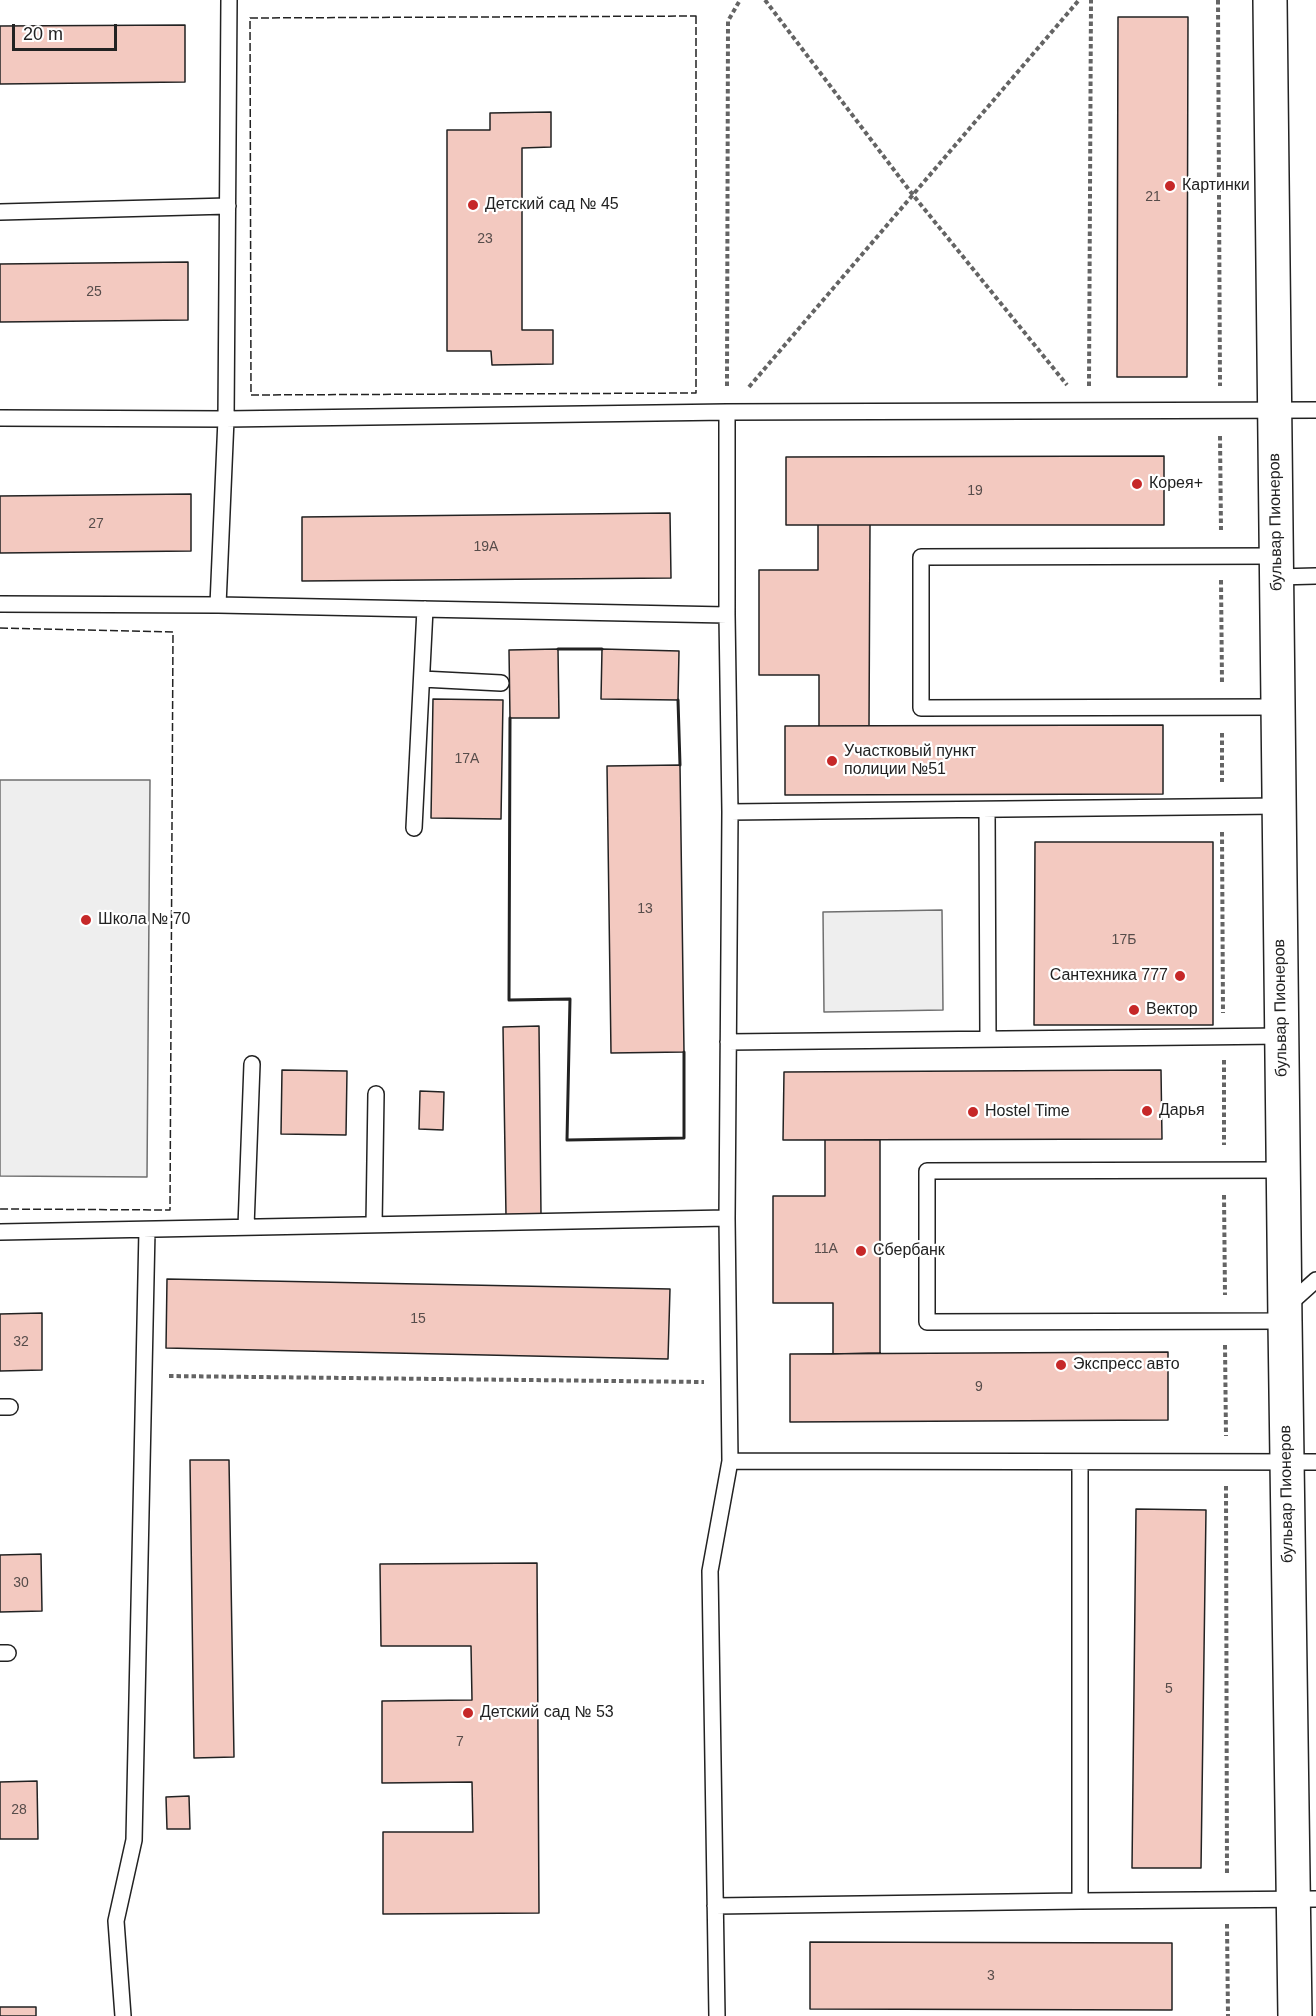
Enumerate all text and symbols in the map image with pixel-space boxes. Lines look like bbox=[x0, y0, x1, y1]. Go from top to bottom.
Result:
scale bar bbox=[15, 12, 120, 50]
text: 20 m bbox=[23, 24, 63, 44]
place label: Картинки bbox=[1182, 176, 1250, 196]
marker: Картинки bbox=[1163, 179, 1177, 193]
house number: 21 bbox=[1145, 189, 1161, 205]
place label: Детский сад № 45 bbox=[485, 195, 619, 215]
marker: Детский сад № 45 bbox=[466, 198, 480, 212]
house number: 23 bbox=[477, 231, 493, 247]
house number: 25 bbox=[86, 284, 102, 300]
street label: бульвар Пионеров bbox=[1265, 453, 1287, 591]
place label: Корея+ bbox=[1149, 474, 1203, 494]
marker: Корея+ bbox=[1130, 477, 1144, 491]
house number: 19 bbox=[967, 483, 983, 499]
house number: 27 bbox=[88, 516, 104, 532]
house number: 19А bbox=[474, 539, 498, 555]
place label: Участковый пункт полиции №51 bbox=[844, 742, 976, 780]
house number: 17А bbox=[455, 751, 479, 767]
marker: Участковый пункт полиции №51 bbox=[825, 754, 839, 768]
house number: 13 bbox=[637, 901, 653, 917]
place label: Школа № 70 bbox=[98, 910, 190, 930]
marker: Школа № 70 bbox=[79, 913, 93, 927]
house number: 17Б bbox=[1112, 932, 1136, 948]
street label: бульвар Пионеров bbox=[1270, 939, 1292, 1077]
place label: Сантехника 777 bbox=[1050, 966, 1168, 986]
marker: Сантехника 777 bbox=[1173, 969, 1187, 983]
place label: Вектор bbox=[1146, 1000, 1198, 1020]
marker: Вектор bbox=[1127, 1003, 1141, 1017]
place label: Дарья bbox=[1159, 1101, 1205, 1121]
place label: Hostel Time bbox=[985, 1102, 1070, 1122]
marker: Дарья bbox=[1140, 1104, 1154, 1118]
marker: Hostel Time bbox=[966, 1105, 980, 1119]
house number: 11А bbox=[814, 1241, 838, 1257]
place label: Сбербанк bbox=[873, 1241, 945, 1261]
marker: Сбербанк bbox=[854, 1244, 868, 1258]
house number: 15 bbox=[410, 1311, 426, 1327]
house number: 32 bbox=[13, 1334, 29, 1350]
place label: Экспресс авто bbox=[1073, 1355, 1180, 1375]
marker: Экспресс авто bbox=[1054, 1358, 1068, 1372]
house number: 9 bbox=[975, 1379, 983, 1395]
street label: бульвар Пионеров bbox=[1276, 1425, 1298, 1563]
house number: 30 bbox=[13, 1575, 29, 1591]
house number: 5 bbox=[1165, 1681, 1173, 1697]
place label: Детский сад № 53 bbox=[480, 1703, 614, 1723]
marker: Детский сад № 53 bbox=[461, 1706, 475, 1720]
house number: 7 bbox=[456, 1734, 464, 1750]
house number: 28 bbox=[11, 1802, 27, 1818]
house number: 3 bbox=[987, 1968, 995, 1984]

